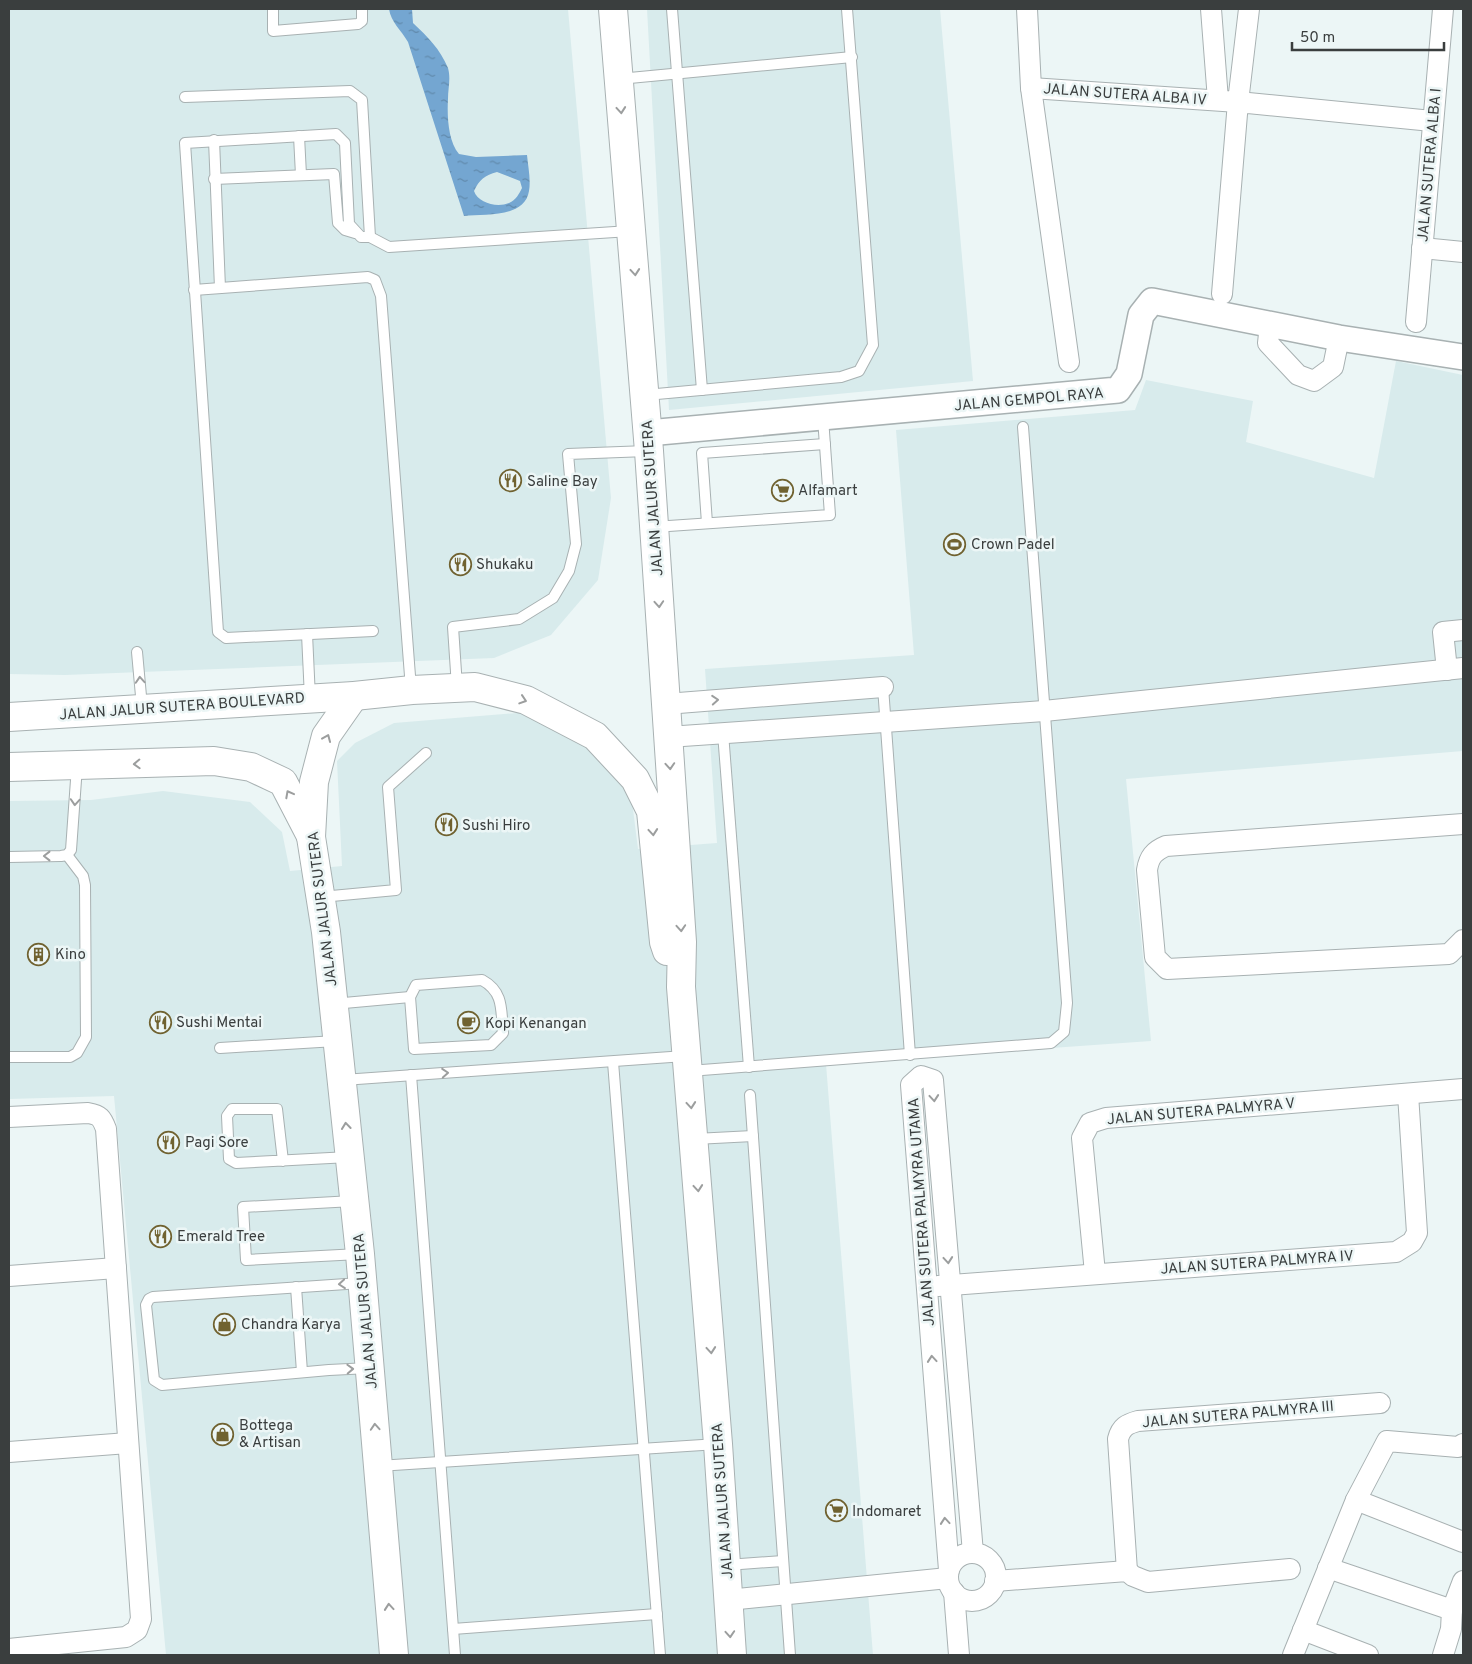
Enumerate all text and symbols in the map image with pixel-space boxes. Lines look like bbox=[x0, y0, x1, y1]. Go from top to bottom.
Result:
scale bar bbox=[1292, 20, 1444, 52]
text: 50 m bbox=[1300, 29, 1335, 48]
street label: JALAN SUTERA ALBA IV bbox=[1042, 80, 1208, 111]
street label: JALAN SUTERA ALBA I bbox=[1414, 87, 1447, 243]
one-way arrow bbox=[616, 106, 627, 114]
one-way arrow bbox=[629, 268, 640, 276]
street label: JALAN GEMPOL RAYA bbox=[953, 384, 1105, 417]
street label: JALAN JALUR SUTERA bbox=[639, 419, 668, 577]
restaurant icon: Saline Bay bbox=[499, 469, 523, 493]
place label: Saline Bay bbox=[527, 473, 598, 492]
supermarket icon: Alfamart bbox=[770, 478, 794, 502]
place label: Alfamart bbox=[798, 482, 858, 501]
sports icon: Crown Padel bbox=[943, 532, 967, 556]
place label: Crown Padel bbox=[971, 536, 1055, 555]
restaurant icon: Shukaku bbox=[448, 552, 472, 576]
place label: Shukaku bbox=[476, 556, 534, 575]
one-way arrow bbox=[654, 600, 665, 608]
one-way arrow bbox=[134, 676, 145, 684]
street label: JALAN JALUR SUTERA BOULEVARD bbox=[59, 689, 306, 726]
one-way arrow bbox=[518, 694, 526, 704]
one-way arrow bbox=[711, 695, 719, 706]
one-way arrow bbox=[321, 734, 331, 743]
one-way arrow bbox=[133, 759, 141, 769]
one-way arrow bbox=[665, 763, 676, 771]
one-way arrow bbox=[285, 790, 295, 799]
one-way arrow bbox=[69, 798, 80, 806]
restaurant icon: Sushi Hiro bbox=[434, 813, 458, 837]
place label: Sushi Hiro bbox=[462, 817, 530, 836]
one-way arrow bbox=[648, 829, 659, 837]
street label: JALAN JALUR SUTERA bbox=[305, 830, 342, 988]
one-way arrow bbox=[43, 851, 51, 861]
one-way arrow bbox=[676, 925, 687, 933]
building icon: Kino bbox=[27, 942, 51, 966]
place label: Kino bbox=[55, 946, 86, 965]
restaurant icon: Sushi Mentai bbox=[148, 1010, 172, 1034]
cafe icon: Kopi Kenangan bbox=[457, 1011, 481, 1035]
place label: Sushi Mentai bbox=[176, 1014, 262, 1033]
place label: Kopi Kenangan bbox=[485, 1015, 587, 1034]
one-way arrow bbox=[442, 1067, 450, 1078]
one-way arrow bbox=[929, 1095, 940, 1103]
street label: JALAN SUTERA PALMYRA V bbox=[1106, 1095, 1296, 1130]
street label: JALAN SUTERA PALMYRA UTAMA bbox=[905, 1097, 940, 1327]
one-way arrow bbox=[685, 1102, 696, 1110]
one-way arrow bbox=[341, 1122, 352, 1130]
restaurant icon: Pagi Sore bbox=[157, 1130, 181, 1154]
place label: Pagi Sore bbox=[185, 1134, 249, 1153]
one-way arrow bbox=[692, 1184, 703, 1192]
restaurant icon: Emerald Tree bbox=[149, 1224, 173, 1248]
place label: Emerald Tree bbox=[177, 1228, 265, 1247]
street label: JALAN JALUR SUTERA bbox=[350, 1232, 383, 1390]
street label: JALAN SUTERA PALMYRA IV bbox=[1160, 1247, 1355, 1280]
one-way arrow bbox=[942, 1257, 953, 1265]
one-way arrow bbox=[338, 1279, 346, 1290]
shop icon: Chandra Karya bbox=[213, 1312, 237, 1336]
place label: Chandra Karya bbox=[241, 1316, 341, 1335]
one-way arrow bbox=[705, 1346, 716, 1354]
one-way arrow bbox=[926, 1355, 937, 1363]
one-way arrow bbox=[346, 1364, 354, 1374]
street label: JALAN SUTERA PALMYRA III bbox=[1141, 1398, 1335, 1433]
place label: Bottega & Artisan bbox=[239, 1417, 301, 1453]
shop icon: Bottega & Artisan bbox=[211, 1422, 235, 1446]
street label: JALAN JALUR SUTERA bbox=[709, 1422, 738, 1580]
one-way arrow bbox=[369, 1423, 380, 1431]
supermarket icon: Indomaret bbox=[824, 1499, 848, 1523]
place label: Indomaret bbox=[852, 1503, 922, 1522]
one-way arrow bbox=[939, 1517, 950, 1525]
one-way arrow bbox=[384, 1602, 395, 1610]
one-way arrow bbox=[725, 1630, 736, 1638]

